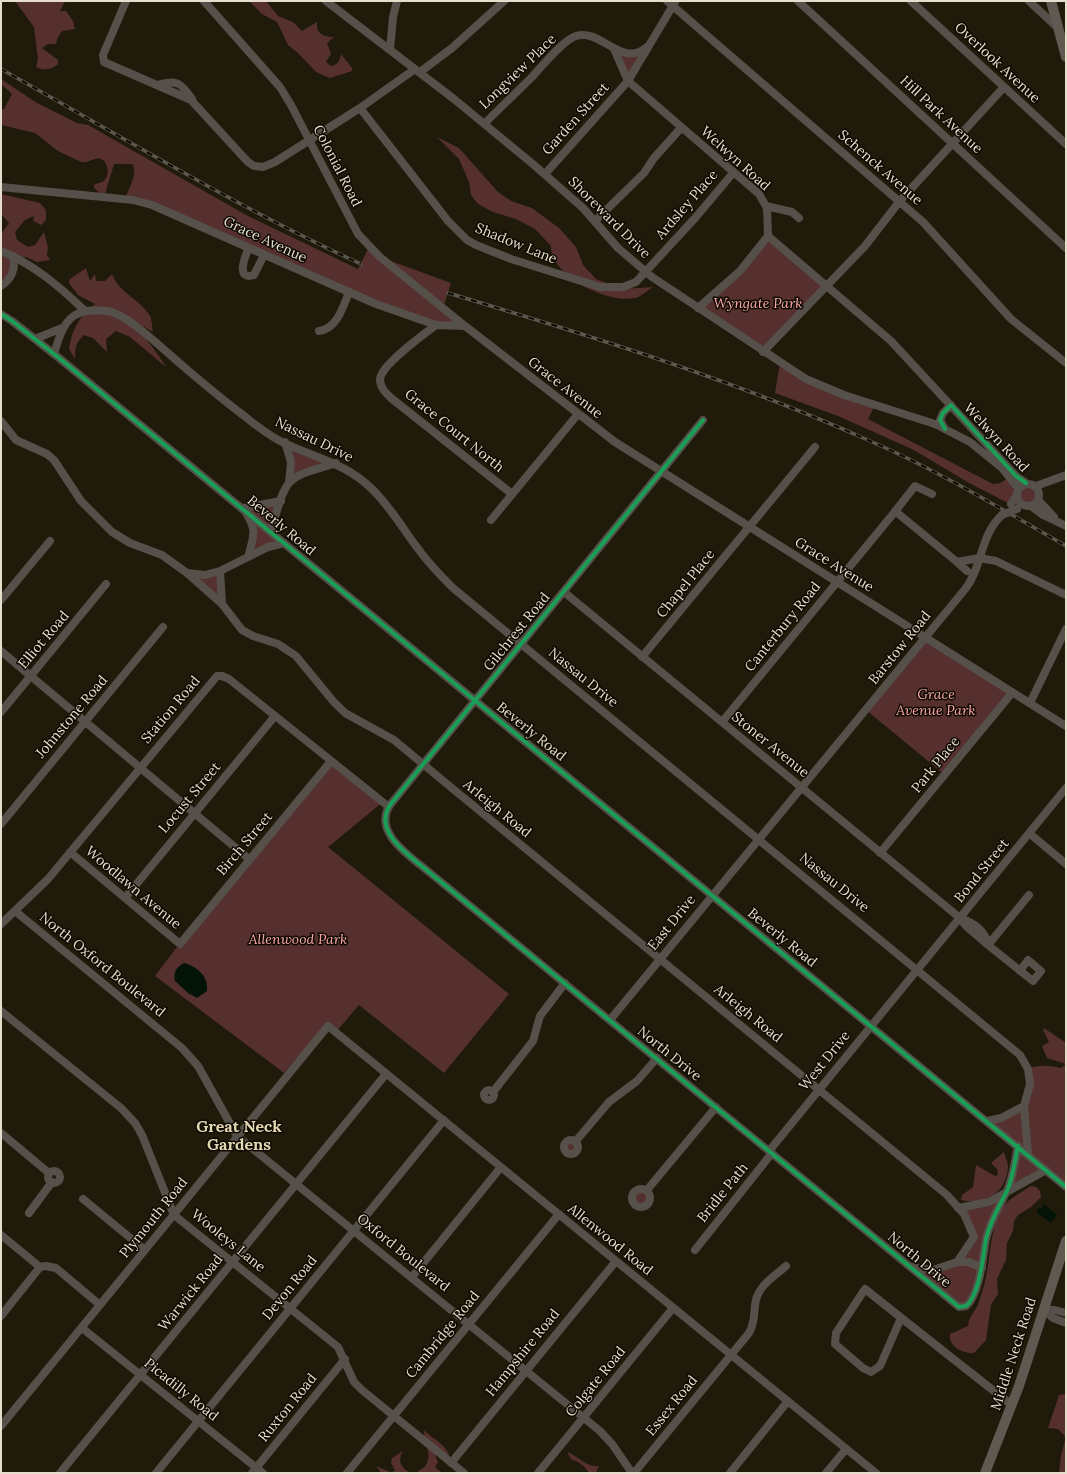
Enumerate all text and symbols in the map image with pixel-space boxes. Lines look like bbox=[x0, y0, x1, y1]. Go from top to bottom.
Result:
street label: Overlook Avenue bbox=[951, 19, 1043, 107]
street label: Longview Place bbox=[476, 31, 560, 113]
street label: Hill Park Avenue bbox=[896, 73, 986, 157]
street label: Garden Street bbox=[539, 79, 613, 159]
street label: Colonial Road bbox=[309, 122, 365, 210]
street label: Welwyn Road bbox=[697, 123, 773, 195]
street label: Schenck Avenue bbox=[834, 127, 926, 209]
street label: Ardsley Place bbox=[652, 167, 722, 243]
street label: Shoreward Drive bbox=[564, 173, 654, 263]
street label: Grace Avenue bbox=[221, 213, 309, 267]
street label: Shadow Lane bbox=[473, 220, 559, 268]
park label: Wyngate Park bbox=[713, 296, 803, 312]
street label: Grace Avenue bbox=[524, 354, 606, 422]
street label: Grace Court North bbox=[401, 386, 507, 476]
street label: Welwyn Road bbox=[960, 400, 1032, 476]
street label: Nassau Drive bbox=[272, 414, 356, 466]
street label: Beverly Road bbox=[243, 493, 319, 559]
street label: Grace Avenue bbox=[791, 534, 877, 596]
street label: Chapel Place bbox=[653, 546, 719, 622]
street label: Canterbury Road bbox=[742, 579, 824, 675]
street label: Gilchrest Road bbox=[480, 589, 554, 675]
street label: Elliot Road bbox=[15, 608, 73, 672]
street label: Barstow Road bbox=[865, 608, 935, 688]
street label: Nassau Drive bbox=[545, 645, 621, 711]
street label: Johnstone Road bbox=[33, 672, 111, 762]
street label: Station Road bbox=[138, 673, 204, 747]
park label: Grace Avenue Park bbox=[896, 687, 976, 720]
street label: Beverly Road bbox=[493, 699, 569, 765]
street label: Stoner Avenue bbox=[728, 709, 812, 781]
street label: Park Place bbox=[908, 734, 964, 796]
street label: Locust Street bbox=[155, 759, 225, 837]
street label: Arleigh Road bbox=[460, 776, 534, 842]
street label: Birch Street bbox=[214, 809, 276, 879]
street label: Bond Street bbox=[951, 836, 1013, 906]
street label: Woodlawn Avenue bbox=[82, 843, 184, 933]
street label: Nassau Drive bbox=[796, 850, 872, 916]
street label: East Drive bbox=[645, 892, 699, 954]
street label: Beverly Road bbox=[744, 905, 820, 971]
street label: North Oxford Boulevard bbox=[36, 909, 168, 1021]
park label: Allenwood Park bbox=[249, 932, 347, 948]
street label: Arleigh Road bbox=[711, 981, 785, 1047]
street label: North Drive bbox=[634, 1023, 704, 1085]
street label: West Drive bbox=[796, 1028, 854, 1094]
district label: Great Neck Gardens bbox=[196, 1117, 282, 1155]
street label: Bridle Path bbox=[694, 1160, 752, 1226]
street label: Plymouth Road bbox=[116, 1174, 192, 1262]
street label: Allenwood Road bbox=[564, 1201, 656, 1279]
street label: Wooleys Lane bbox=[188, 1206, 268, 1276]
street label: Oxford Boulevard bbox=[353, 1210, 453, 1296]
street label: North Drive bbox=[884, 1229, 954, 1291]
street label: Warwick Road bbox=[155, 1252, 227, 1334]
street label: Devon Road bbox=[259, 1252, 321, 1324]
street label: Cambridge Road bbox=[403, 1288, 483, 1382]
street label: Middle Neck Road bbox=[988, 1295, 1040, 1413]
street label: Hampshire Road bbox=[483, 1306, 563, 1400]
street label: Colgate Road bbox=[562, 1343, 630, 1421]
street label: Picadilly Road bbox=[141, 1355, 221, 1425]
street label: Ruxton Road bbox=[255, 1371, 321, 1445]
street label: Essex Road bbox=[643, 1372, 701, 1440]

